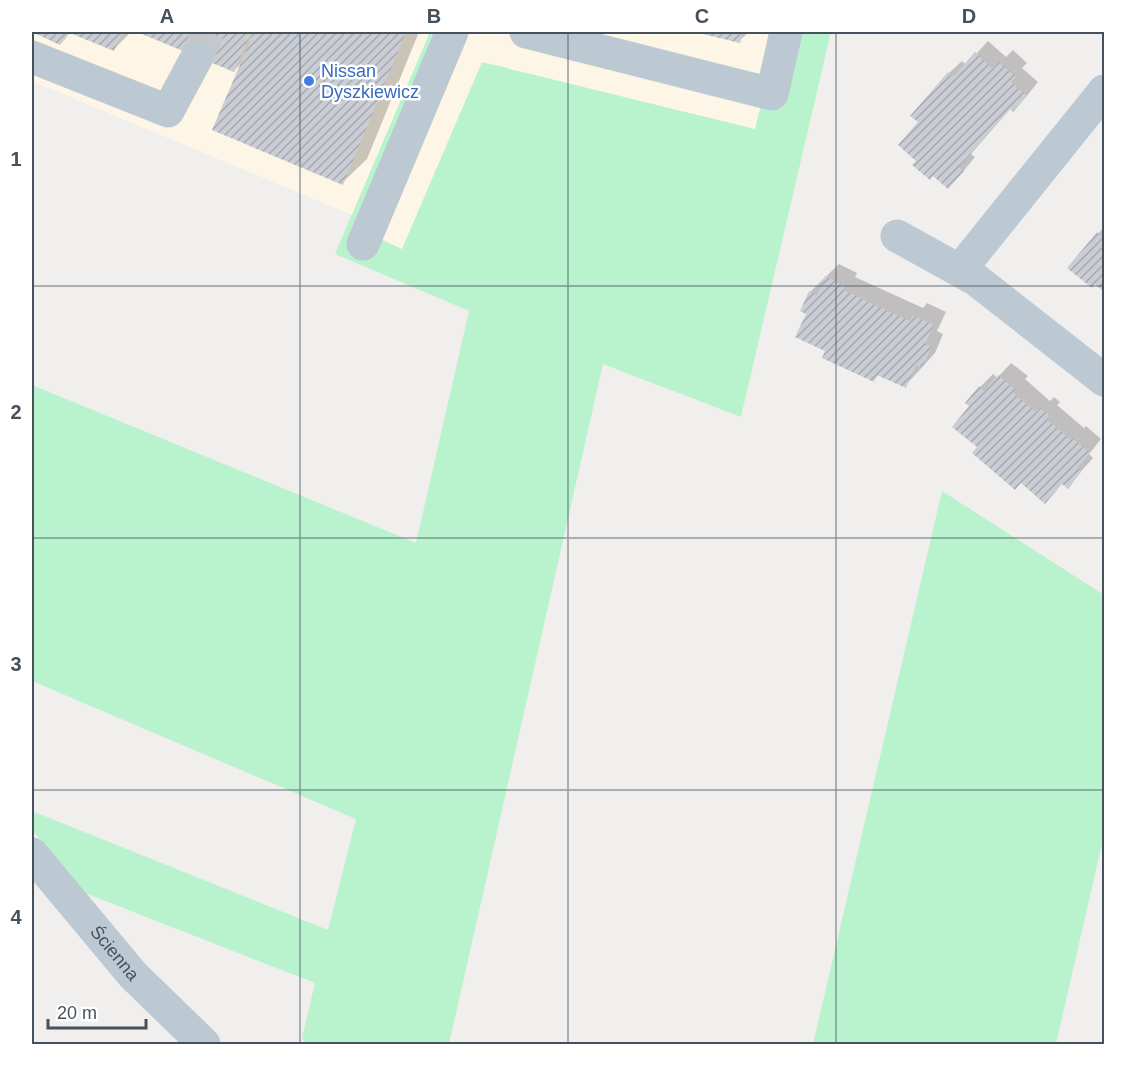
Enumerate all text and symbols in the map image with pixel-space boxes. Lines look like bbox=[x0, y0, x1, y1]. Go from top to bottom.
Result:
text: A bbox=[160, 5, 174, 27]
text: B bbox=[427, 5, 441, 27]
text: C bbox=[695, 5, 709, 27]
text: D bbox=[962, 5, 976, 27]
place label: Nissan Dyszkiewicz bbox=[321, 61, 419, 102]
marker: Nissan Dyszkiewicz bbox=[302, 74, 316, 88]
text: 1 bbox=[10, 148, 22, 170]
text: 2 bbox=[10, 401, 22, 423]
text: 3 bbox=[10, 653, 22, 675]
text: 4 bbox=[10, 906, 22, 928]
street label: Ścienna bbox=[86, 921, 144, 985]
scale bar bbox=[48, 992, 146, 1030]
text: 20 m bbox=[57, 1003, 97, 1023]

